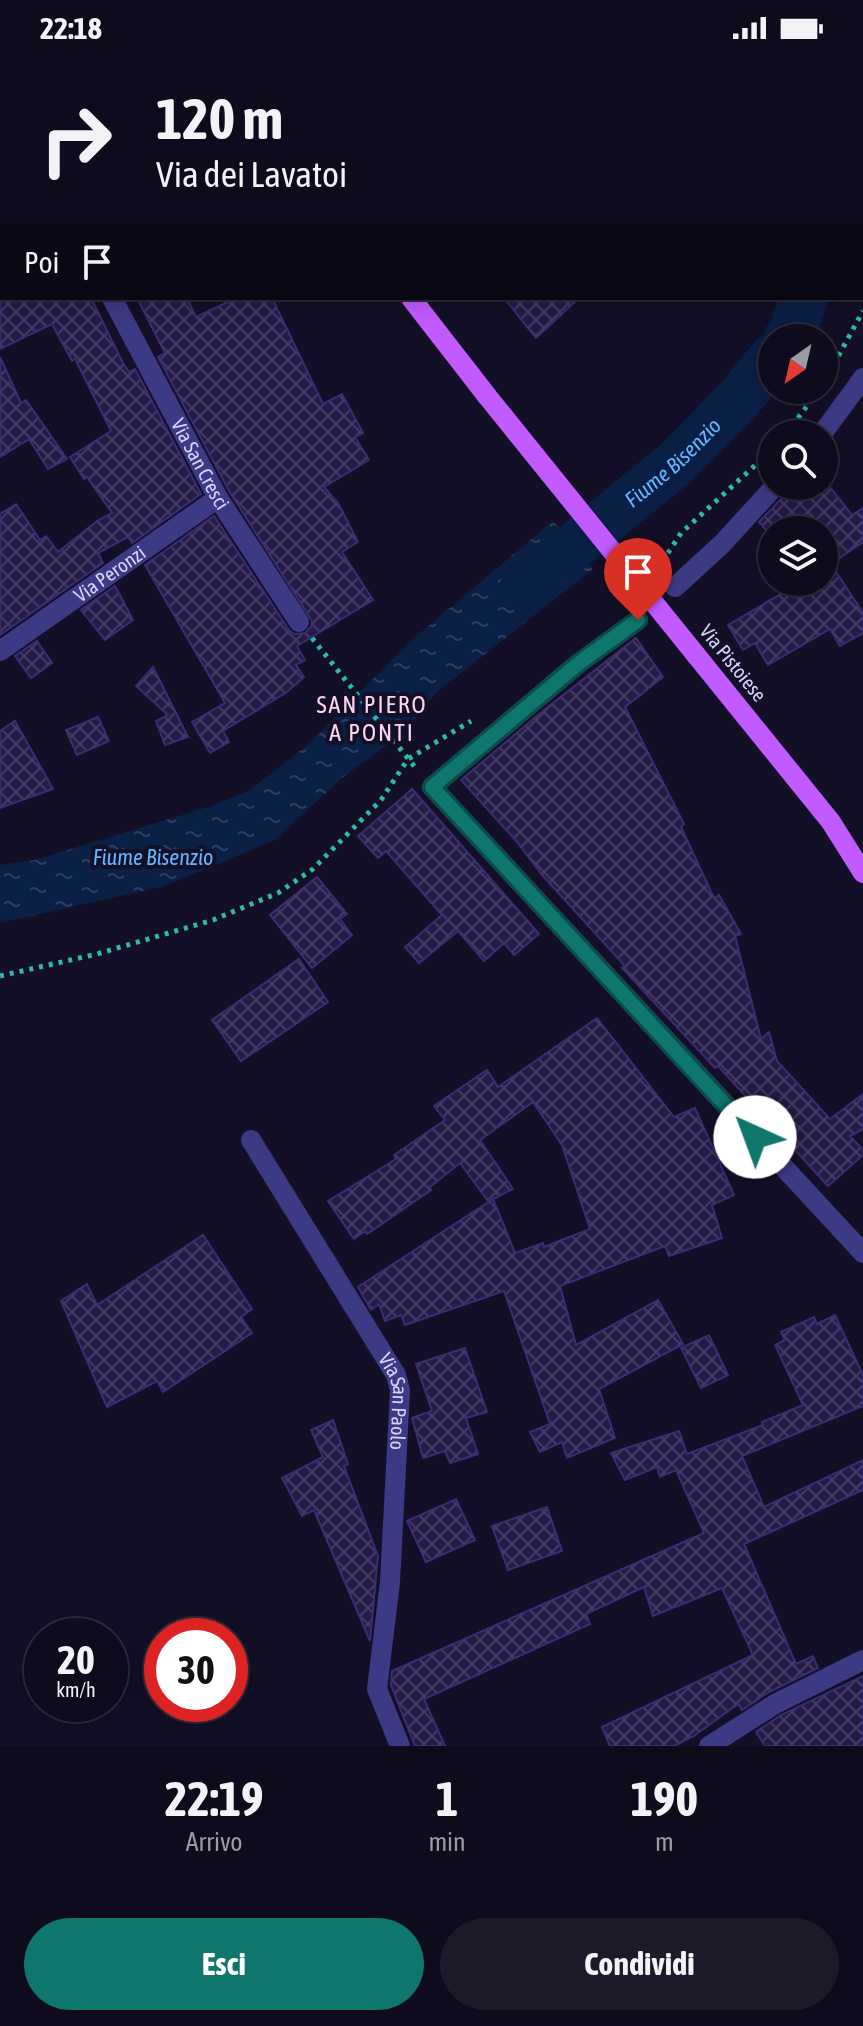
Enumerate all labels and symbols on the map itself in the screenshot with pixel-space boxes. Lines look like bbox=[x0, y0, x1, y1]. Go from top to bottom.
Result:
north arrow bbox=[758, 324, 838, 404]
water label: Fiume Bisenzio bbox=[619, 412, 726, 513]
street label: Via San Cresci bbox=[167, 414, 234, 514]
pin bbox=[604, 538, 672, 620]
street label: Via Peronzi bbox=[69, 541, 150, 607]
street label: Via Pistoiese bbox=[695, 620, 771, 706]
district label: SAN PIERO A PONTI bbox=[316, 691, 428, 746]
water label: Fiume Bisenzio bbox=[93, 844, 213, 870]
position arrow bbox=[713, 1095, 797, 1179]
street label: Via San Paolo bbox=[374, 1348, 412, 1451]
speed limit sign: 30 bbox=[144, 1618, 248, 1722]

